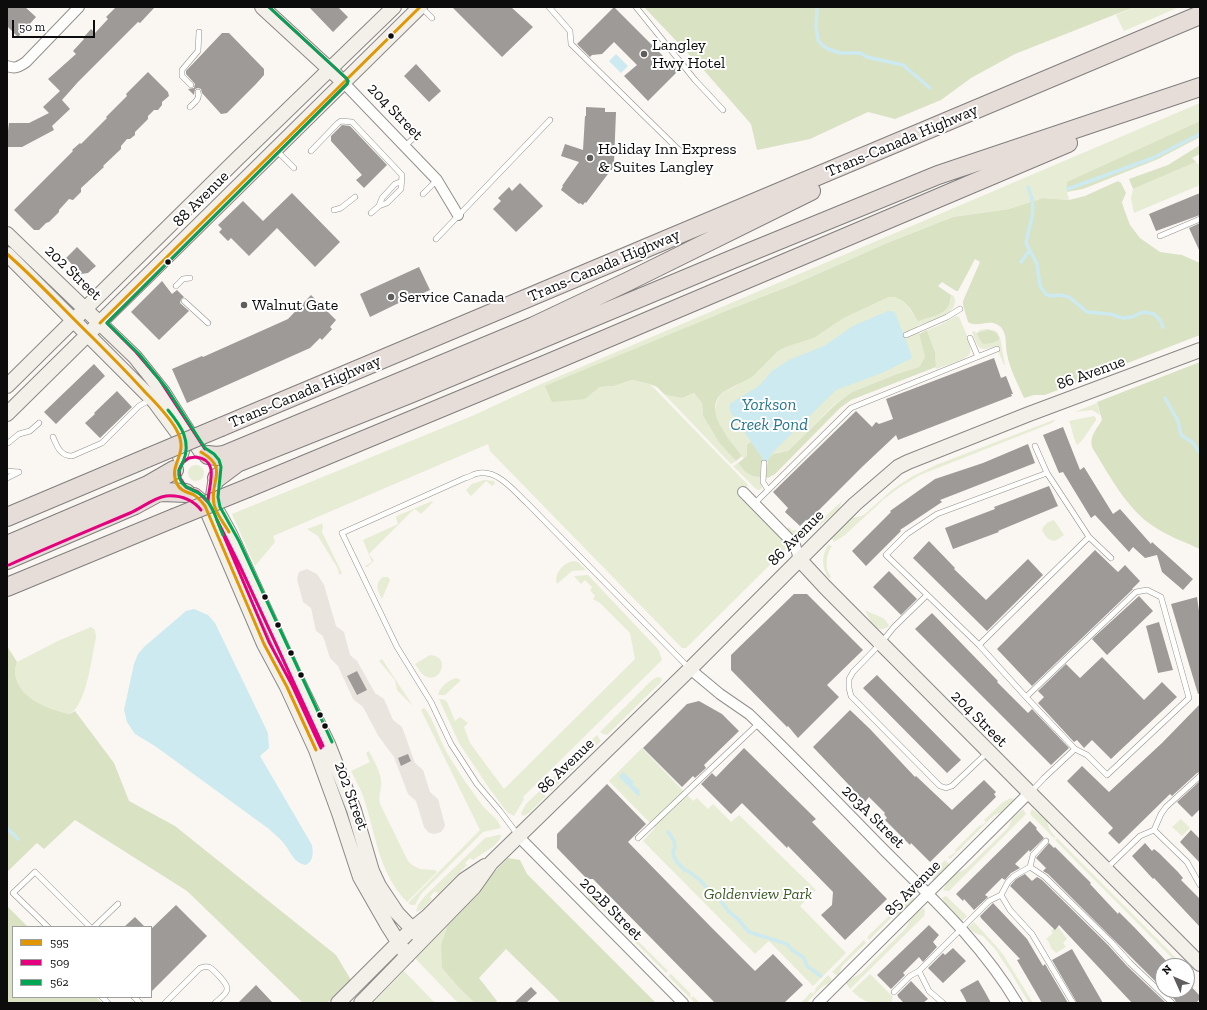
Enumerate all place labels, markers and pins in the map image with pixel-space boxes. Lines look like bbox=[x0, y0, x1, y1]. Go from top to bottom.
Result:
unlabelled marker bbox=[386, 31, 396, 41]
place label: Langley Hwy Hotel bbox=[652, 35, 725, 73]
marker: Langley Hwy Hotel bbox=[639, 49, 649, 59]
place label: Holiday Inn Express & Suites Langley bbox=[598, 139, 736, 177]
marker: Holiday Inn Express & Suites Langley bbox=[585, 153, 595, 163]
unlabelled marker bbox=[163, 257, 173, 267]
place label: Service Canada bbox=[399, 287, 504, 307]
marker: Service Canada bbox=[386, 292, 396, 302]
place label: Walnut Gate bbox=[252, 295, 338, 315]
marker: Walnut Gate bbox=[239, 300, 249, 310]
unlabelled marker bbox=[260, 592, 270, 602]
unlabelled marker bbox=[273, 620, 283, 630]
unlabelled marker bbox=[286, 648, 296, 658]
unlabelled marker bbox=[296, 670, 306, 680]
unlabelled marker bbox=[315, 710, 325, 720]
unlabelled marker bbox=[320, 721, 330, 731]

